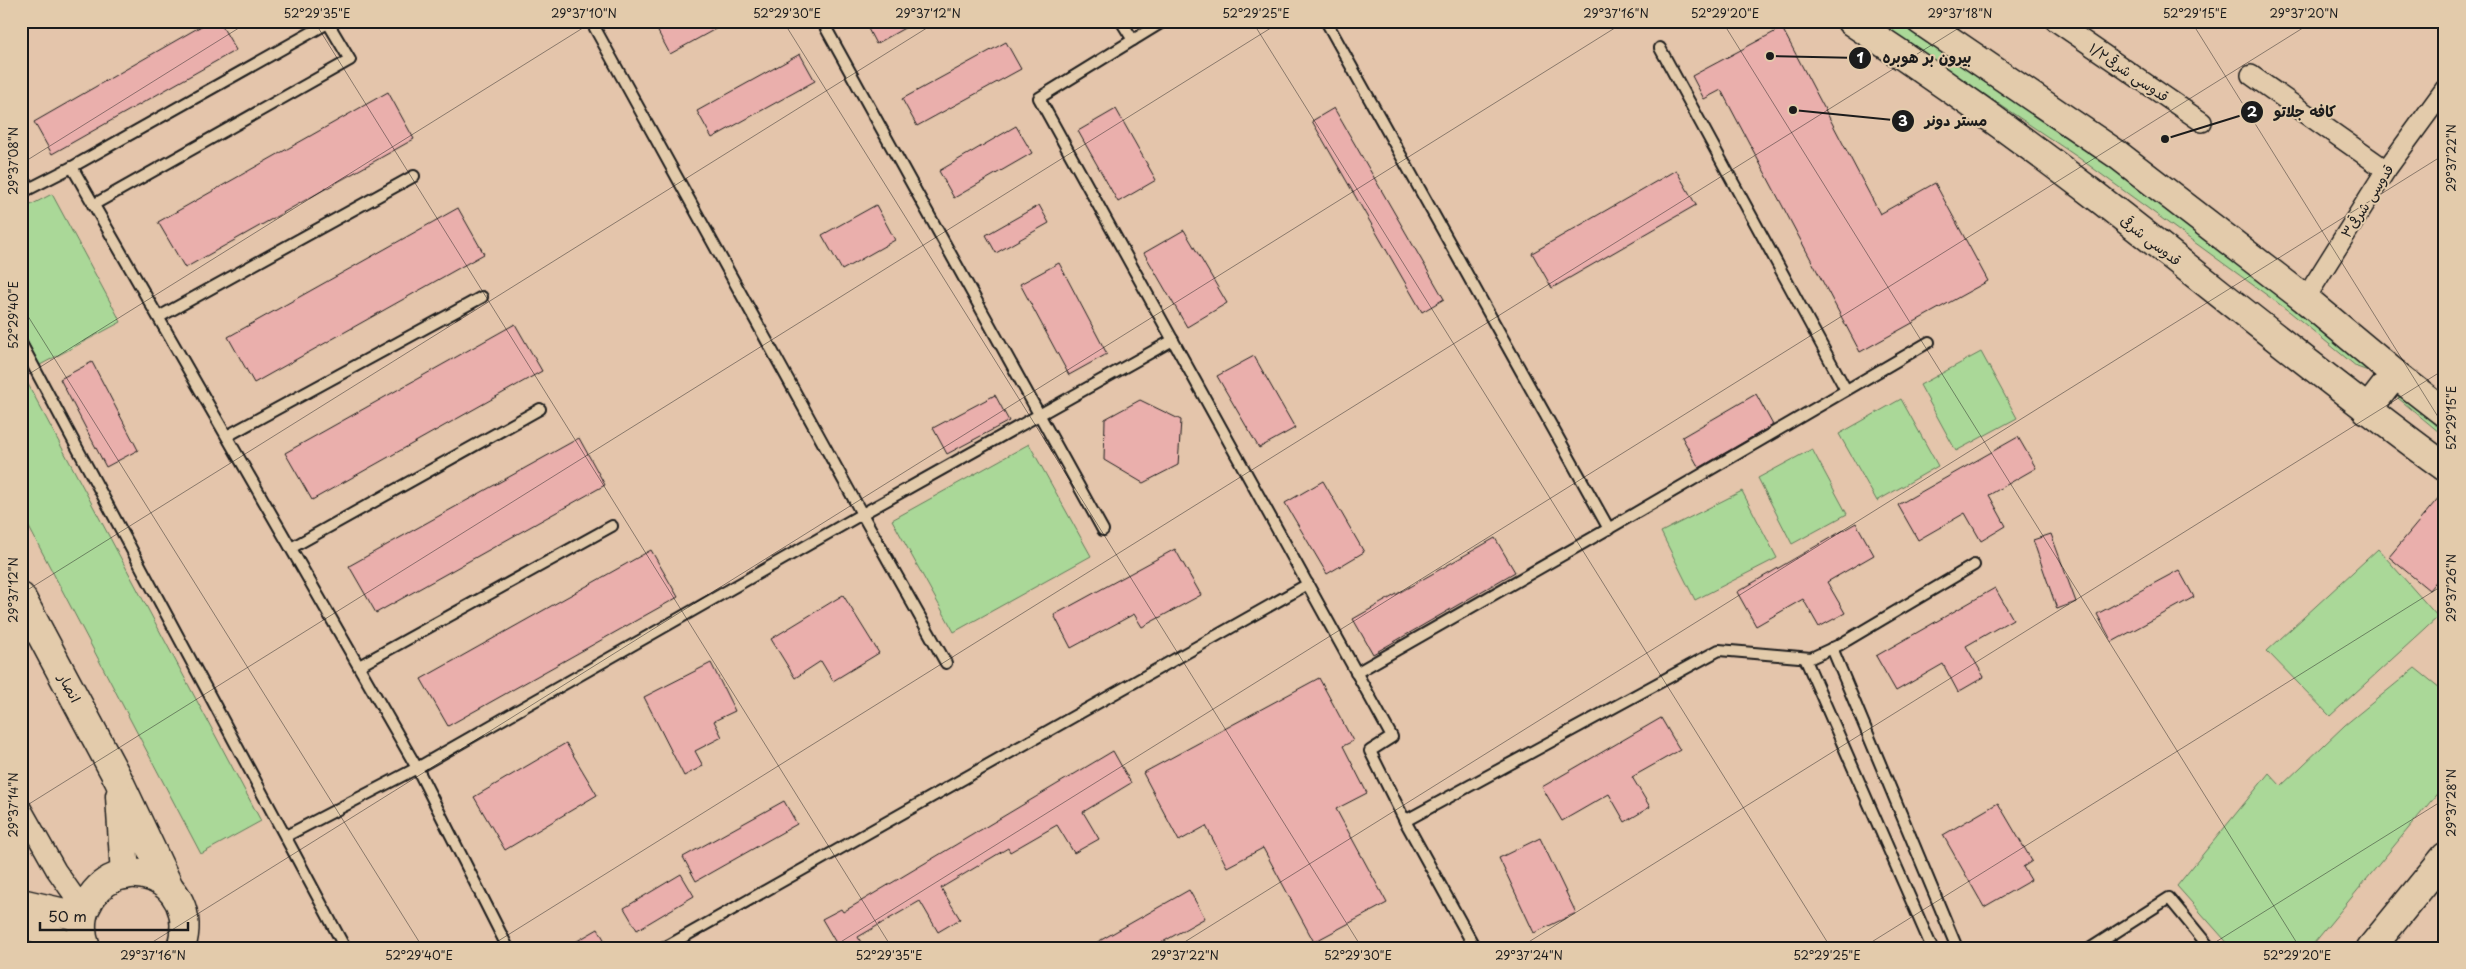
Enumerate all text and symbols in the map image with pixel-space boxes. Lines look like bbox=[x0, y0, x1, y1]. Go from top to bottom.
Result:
text: 52°29'35"E bbox=[284, 4, 350, 22]
text: 29°37'10"N bbox=[551, 4, 617, 22]
text: 52°29'30"E bbox=[753, 4, 821, 22]
text: 29°37'12"N bbox=[895, 4, 961, 22]
text: 52°29'25"E bbox=[1222, 4, 1290, 22]
text: 29°37'16"N bbox=[1583, 4, 1649, 22]
text: 52°29'20"E bbox=[1691, 4, 1759, 22]
text: 29°37'18"N bbox=[1928, 4, 1993, 22]
text: 52°29'15"E bbox=[2163, 4, 2227, 22]
text: 29°37'20"N bbox=[2269, 4, 2339, 22]
street label: قدوسی شرقی۱/۲ bbox=[2085, 37, 2173, 107]
callout: بیرون بر هوبره bbox=[1848, 43, 1982, 73]
text: 1 bbox=[1856, 45, 1864, 68]
text: بیرون بر هوبره bbox=[1883, 45, 1971, 68]
callout: کافه جلاتو bbox=[2239, 97, 2346, 127]
text: 2 bbox=[2247, 99, 2258, 122]
text: کافه جلاتو bbox=[2273, 99, 2336, 122]
callout: مستر دونر bbox=[1890, 106, 1997, 136]
text: 3 bbox=[1898, 108, 1908, 131]
text: مستر دونر bbox=[1923, 108, 1987, 131]
text: 29°37'22"N bbox=[2442, 124, 2460, 192]
text: 29°37'08"N bbox=[4, 127, 22, 195]
street label: قدوسی شرقی۳ bbox=[2335, 160, 2399, 242]
street label: قدوسی شرقی bbox=[2116, 210, 2186, 270]
text: 52°29'40"E bbox=[4, 281, 22, 349]
text: 52°29'15"E bbox=[2442, 386, 2460, 450]
text: 29°37'26"N bbox=[2442, 554, 2460, 622]
text: 29°37'12"N bbox=[4, 557, 22, 623]
street label: انصار bbox=[53, 669, 86, 706]
text: 29°37'28"N bbox=[2442, 769, 2460, 837]
text: 29°37'14"N bbox=[4, 772, 22, 838]
scale bar bbox=[40, 899, 188, 931]
text: 50 m bbox=[48, 904, 87, 927]
text: 29°37'16"N bbox=[120, 946, 186, 964]
text: 52°29'40"E bbox=[385, 946, 453, 964]
text: 52°29'35"E bbox=[856, 946, 922, 964]
text: 29°37'22"N bbox=[1151, 946, 1219, 964]
text: 52°29'30"E bbox=[1324, 946, 1392, 964]
text: 29°37'24"N bbox=[1495, 946, 1563, 964]
text: 52°29'25"E bbox=[1793, 946, 1861, 964]
text: 52°29'20"E bbox=[2263, 946, 2331, 964]

